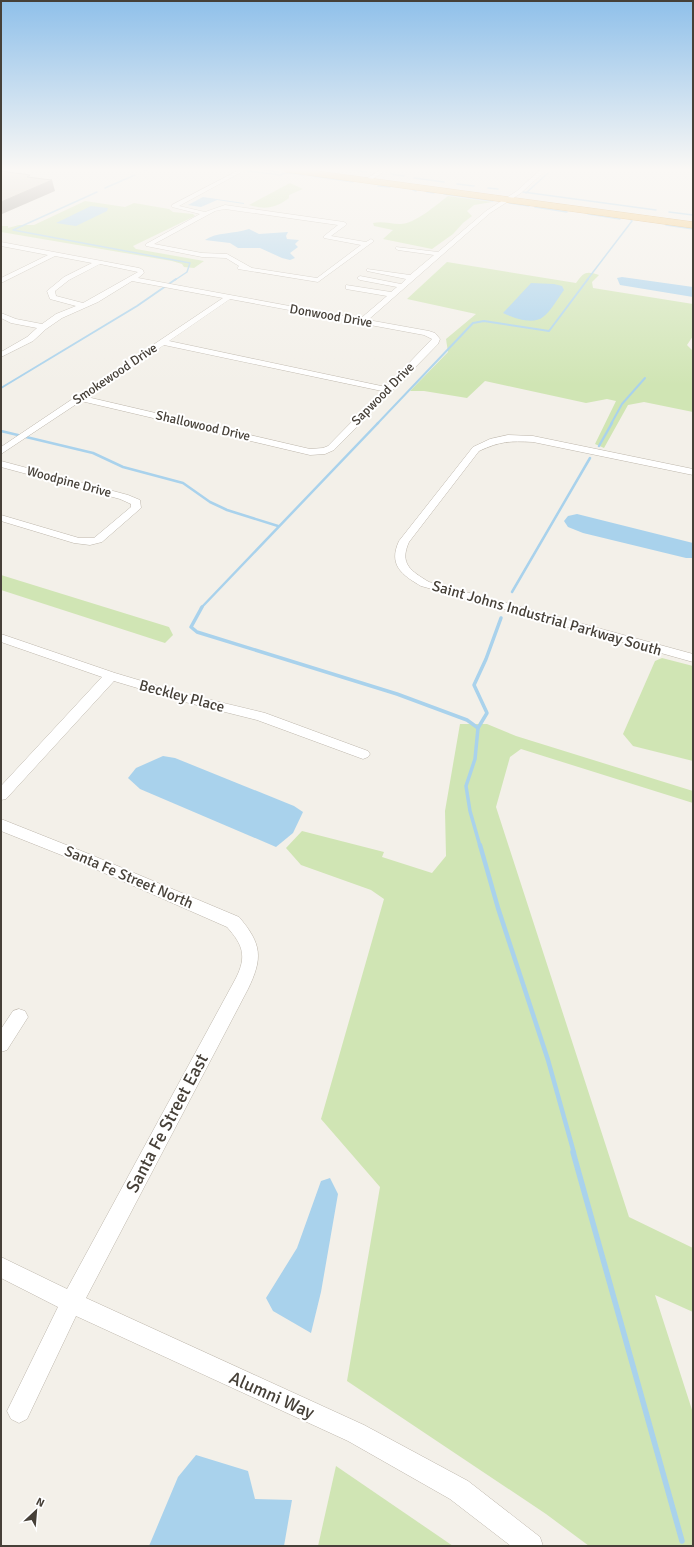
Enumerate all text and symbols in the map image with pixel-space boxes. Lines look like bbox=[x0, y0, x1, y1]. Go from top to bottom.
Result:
street label: Donwood Drive bbox=[288, 301, 374, 331]
street label: Smokewood Drive bbox=[70, 340, 160, 408]
street label: Sapwood Drive bbox=[348, 359, 418, 429]
street label: Shallowood Drive bbox=[154, 407, 252, 445]
street label: Woodpine Drive bbox=[25, 463, 113, 501]
street label: Saint Johns Industrial Parkway South bbox=[430, 577, 664, 659]
street label: Beckley Place bbox=[137, 676, 227, 716]
street label: Santa Fe Street North bbox=[62, 842, 196, 912]
street label: Santa Fe Street East bbox=[121, 1050, 213, 1196]
street label: Alumni Way bbox=[226, 1367, 318, 1424]
north arrow bbox=[16, 1491, 56, 1531]
text: N bbox=[34, 1495, 46, 1510]

